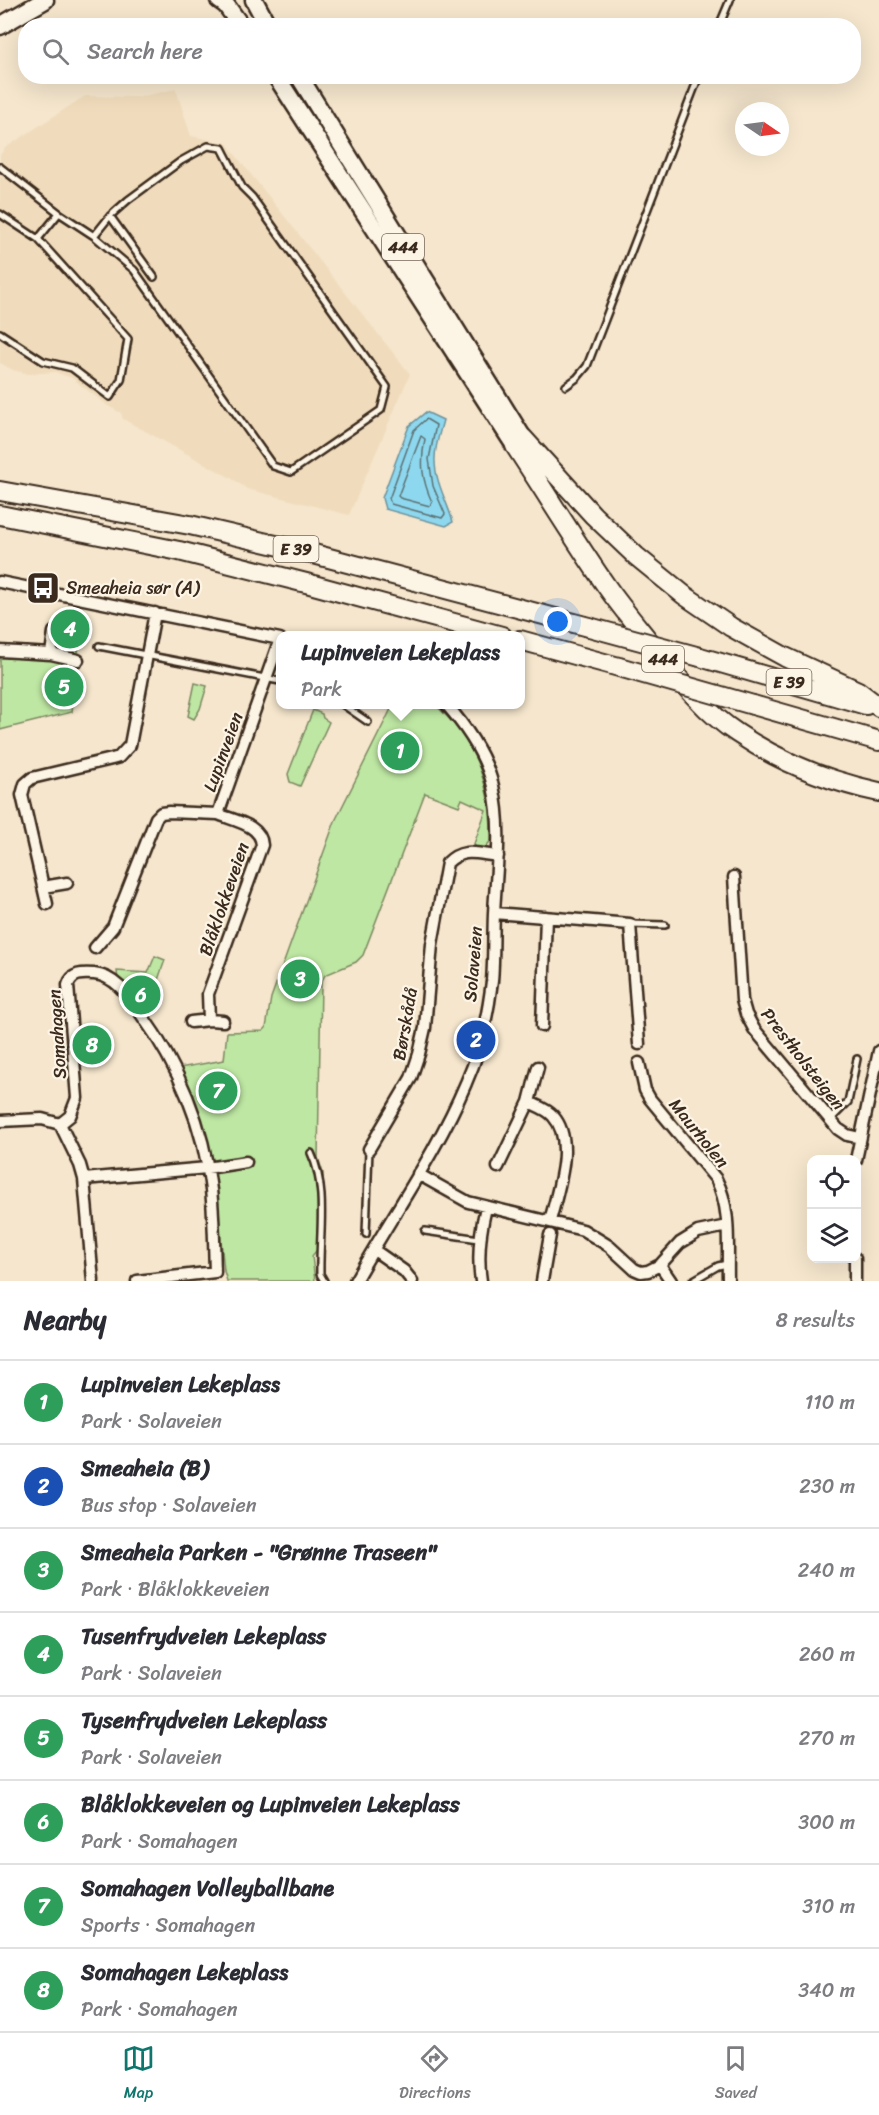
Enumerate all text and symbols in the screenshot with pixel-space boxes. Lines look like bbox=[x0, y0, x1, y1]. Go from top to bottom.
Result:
search box bbox=[18, 18, 861, 84]
text: Search here bbox=[87, 32, 203, 71]
icon: search bbox=[39, 35, 72, 68]
north arrow bbox=[735, 102, 789, 156]
road number: 444 bbox=[382, 234, 424, 260]
road number: E 39 bbox=[274, 536, 318, 562]
bus stop icon: Smeaheia sør (A) bbox=[25, 570, 61, 606]
place label: Smeaheia sør (A) bbox=[66, 572, 201, 604]
pin: 4 bbox=[50, 606, 90, 652]
your location bbox=[543, 607, 572, 636]
popup bbox=[276, 631, 525, 709]
text: Lupinveien Lekeplass bbox=[301, 633, 500, 672]
road number: 444 bbox=[642, 646, 684, 672]
pin: 5 bbox=[44, 664, 84, 710]
road number: E 39 bbox=[766, 669, 812, 695]
text: Park bbox=[301, 672, 342, 707]
street label: Lupinveien bbox=[194, 707, 252, 797]
pin: 1 bbox=[380, 728, 420, 774]
street label: Blåklokkeveien bbox=[190, 837, 259, 960]
street label: Solaveien bbox=[454, 925, 492, 1003]
pin: 3 bbox=[280, 956, 320, 1002]
pin: 6 bbox=[122, 972, 160, 1018]
street label: Børskådå bbox=[383, 985, 427, 1063]
street label: Somahagen bbox=[38, 988, 76, 1080]
street label: Prestholsteigen bbox=[752, 1000, 854, 1118]
pin: 2 bbox=[456, 1018, 496, 1062]
pin: 8 bbox=[72, 1022, 112, 1068]
pin: 7 bbox=[198, 1068, 238, 1114]
street label: Maurholen bbox=[660, 1091, 738, 1176]
map controls bbox=[807, 1155, 861, 1263]
button: locate bbox=[807, 1155, 861, 1209]
button: layers bbox=[807, 1209, 861, 1263]
text: Nearby bbox=[24, 1297, 106, 1343]
text: 8 results bbox=[776, 1303, 855, 1338]
text: Lupinveien Lekeplass bbox=[81, 1365, 280, 1404]
text: 1 bbox=[39, 1385, 48, 1420]
text: 110 m bbox=[805, 1385, 855, 1420]
text: Park · Solaveien bbox=[81, 1404, 222, 1439]
text: Smeaheia (B) bbox=[81, 1449, 209, 1488]
text: 2 bbox=[38, 1469, 49, 1504]
text: 230 m bbox=[799, 1469, 855, 1504]
text: Bus stop · Solaveien bbox=[81, 1488, 257, 1523]
text: Smeaheia Parken - "Grønne Traseen" bbox=[81, 1533, 436, 1572]
text: 3 bbox=[38, 1553, 49, 1588]
text: 240 m bbox=[798, 1553, 855, 1588]
text: Park · Blåklokkeveien bbox=[81, 1572, 270, 1607]
text: Tusenfrydveien Lekeplass bbox=[81, 1617, 326, 1656]
text: 4 bbox=[37, 1637, 50, 1672]
text: 260 m bbox=[799, 1637, 855, 1672]
text: Park · Solaveien bbox=[81, 1656, 222, 1691]
text: Tysenfrydveien Lekeplass bbox=[81, 1701, 327, 1740]
text: 5 bbox=[37, 1721, 50, 1756]
text: 270 m bbox=[799, 1721, 855, 1756]
text: Park · Solaveien bbox=[81, 1740, 222, 1775]
text: Blåklokkeveien og Lupinveien Lekeplass bbox=[81, 1785, 460, 1824]
text: 6 bbox=[38, 1805, 49, 1840]
text: 300 m bbox=[798, 1805, 855, 1840]
text: Park · Somahagen bbox=[81, 1824, 238, 1859]
text: Somahagen Volleyballbane bbox=[81, 1869, 334, 1908]
text: 7 bbox=[38, 1889, 49, 1924]
text: 310 m bbox=[802, 1889, 855, 1924]
text: Sports · Somahagen bbox=[81, 1908, 255, 1943]
text: Somahagen Lekeplass bbox=[81, 1953, 288, 1992]
text: 8 bbox=[37, 1973, 50, 2008]
text: 340 m bbox=[798, 1973, 855, 2008]
text: Park · Somahagen bbox=[81, 1992, 238, 2027]
tab: Map bbox=[122, 2042, 155, 2107]
tab: Directions bbox=[399, 2042, 471, 2107]
tab: Saved bbox=[715, 2042, 757, 2107]

